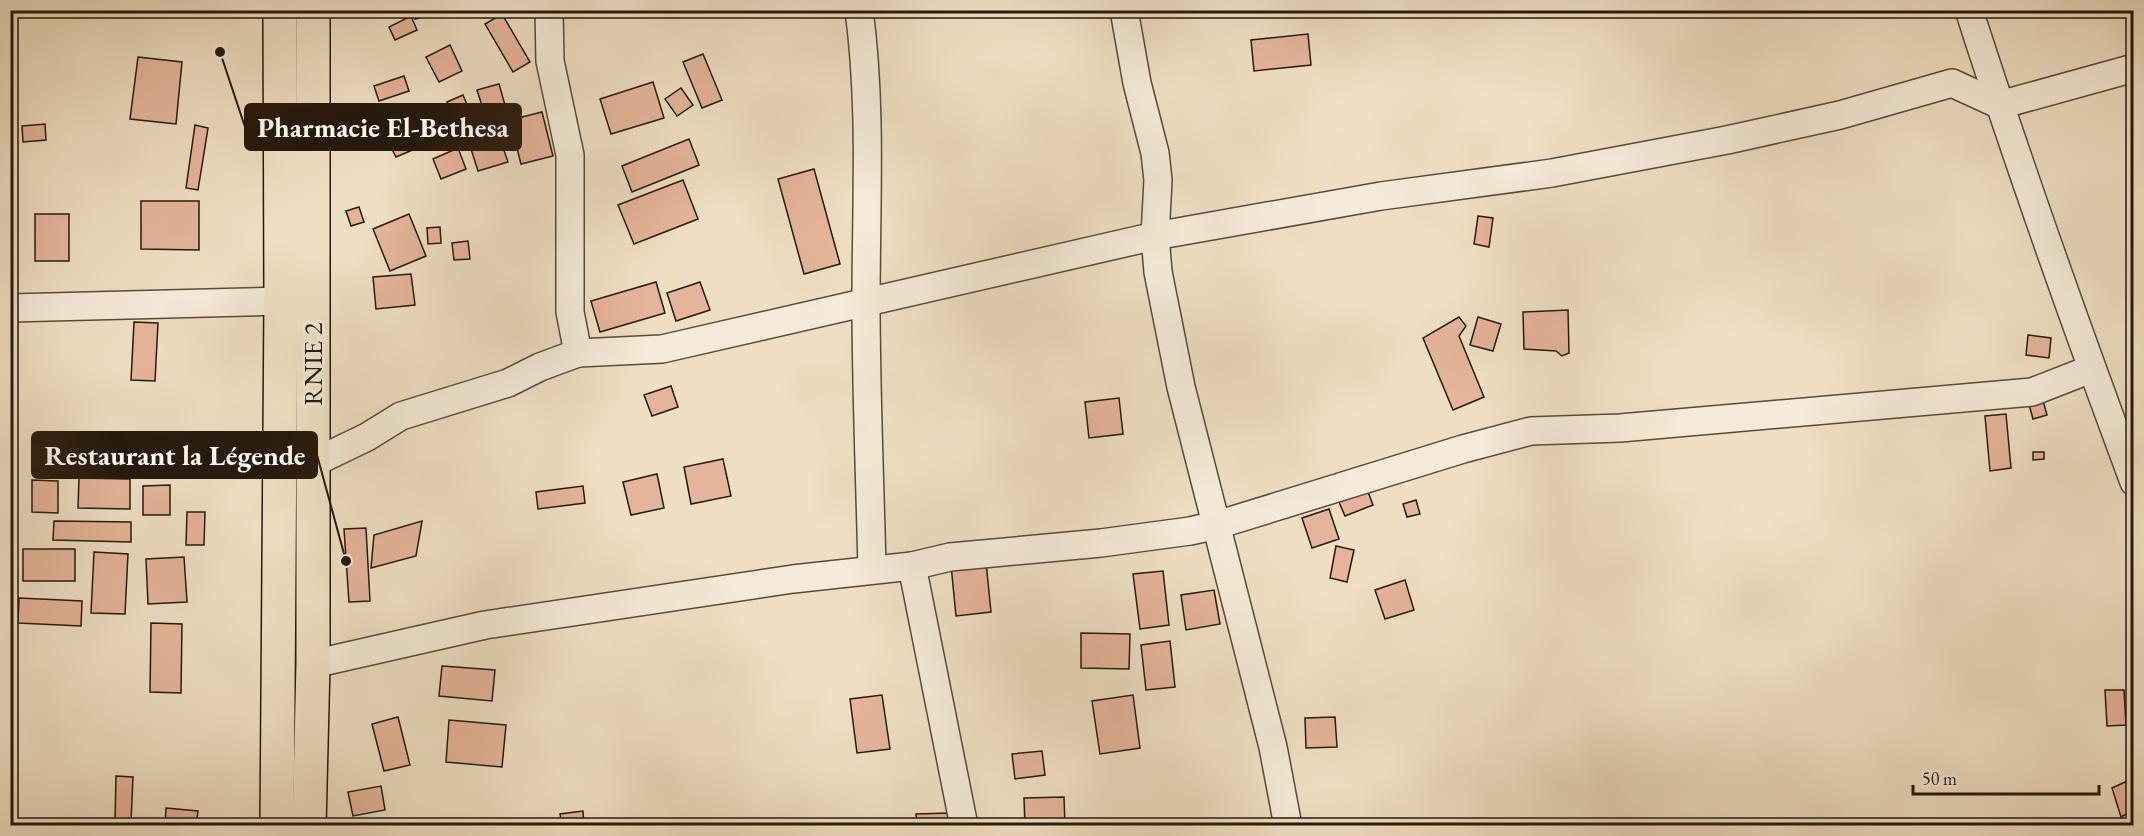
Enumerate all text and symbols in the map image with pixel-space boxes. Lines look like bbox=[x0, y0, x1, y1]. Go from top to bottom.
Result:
callout: Pharmacie El-Bethesa bbox=[245, 104, 521, 150]
text: Pharmacie El-Bethesa bbox=[257, 109, 510, 145]
street label: RNIE 2 bbox=[295, 322, 330, 406]
callout: Restaurant la Légende bbox=[32, 432, 317, 478]
text: Restaurant la Légende bbox=[44, 437, 306, 473]
scale bar bbox=[1913, 758, 2099, 796]
text: 50 m bbox=[1922, 767, 1957, 790]

